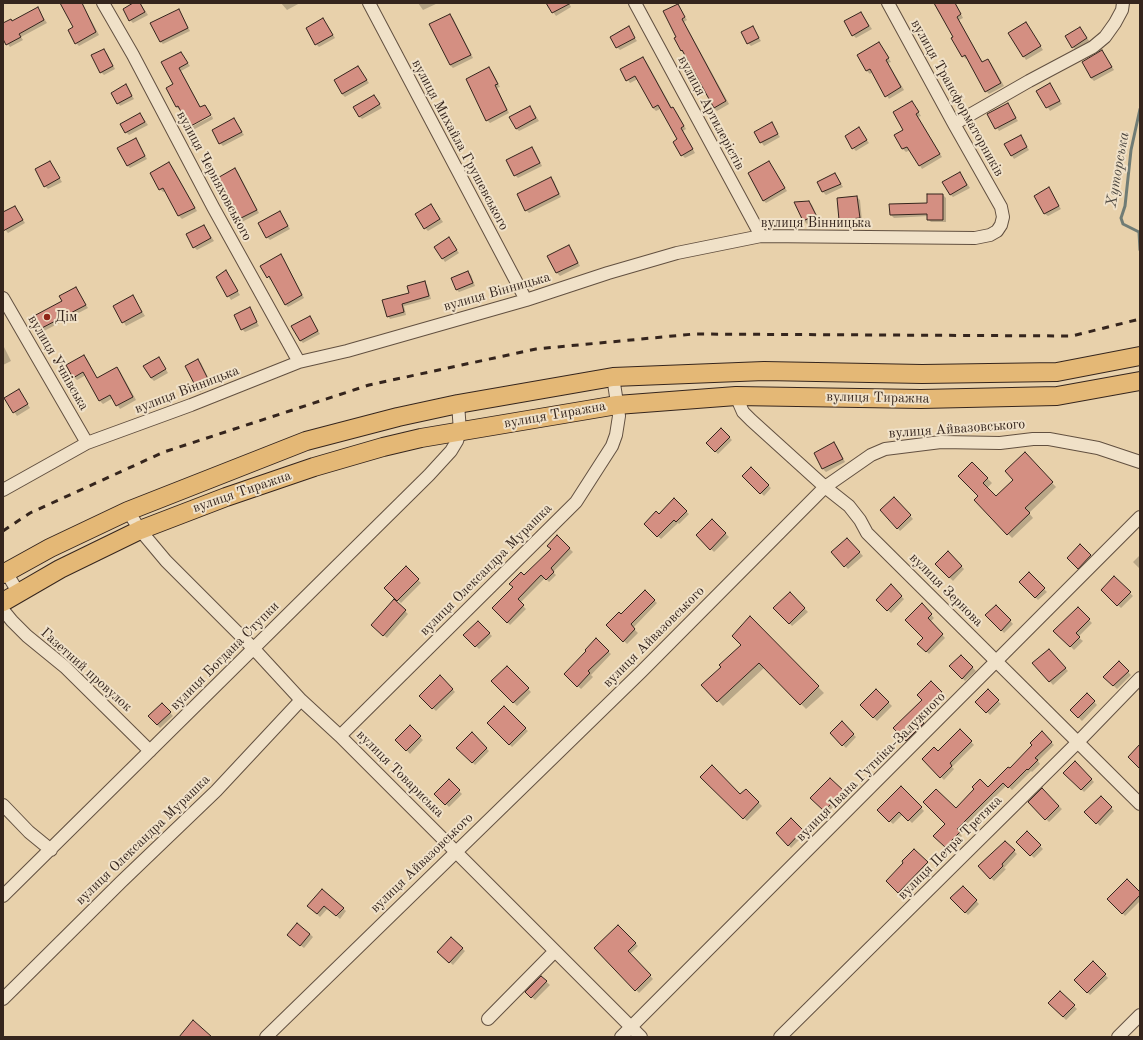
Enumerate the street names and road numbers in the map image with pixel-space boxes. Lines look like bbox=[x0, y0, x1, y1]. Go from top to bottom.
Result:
street label: вулиця Трансформаторників bbox=[907, 17, 1007, 179]
street label: вулиця Артилерістів bbox=[674, 53, 748, 173]
street label: вулиця Михайла Грушевського bbox=[408, 57, 512, 233]
street label: вулиця Черняховського bbox=[173, 108, 255, 244]
street label: вулиця Вінницька bbox=[761, 215, 871, 231]
street label: вулиця Вінницька bbox=[442, 269, 552, 315]
street label: вулиця Учнівська bbox=[24, 312, 92, 414]
street label: вулиця Вінницька bbox=[132, 362, 242, 418]
street label: вулиця Тиражна bbox=[826, 389, 930, 407]
street label: вулиця Тиражна bbox=[503, 398, 607, 432]
street label: вулиця Айвазовського bbox=[888, 416, 1026, 442]
street label: вулиця Тиражна bbox=[190, 467, 294, 517]
street label: вулиця Олександра Мурашка bbox=[416, 500, 556, 640]
street label: вулиця Зернова bbox=[906, 550, 986, 630]
street label: вулиця Айвазовського bbox=[600, 583, 708, 691]
street label: вулиця Богдана Ступки bbox=[167, 598, 283, 714]
street label: Газетний провулок bbox=[37, 625, 135, 715]
street label: вулиця Івана Гутніка-Залужного bbox=[793, 689, 949, 845]
street label: вулиця Товариська bbox=[353, 727, 447, 821]
street label: вулиця Олександра Мурашка bbox=[72, 771, 214, 909]
street label: вулиця Петра Третяка bbox=[894, 792, 1006, 904]
street label: вулиця Айвазовського bbox=[367, 810, 477, 916]

